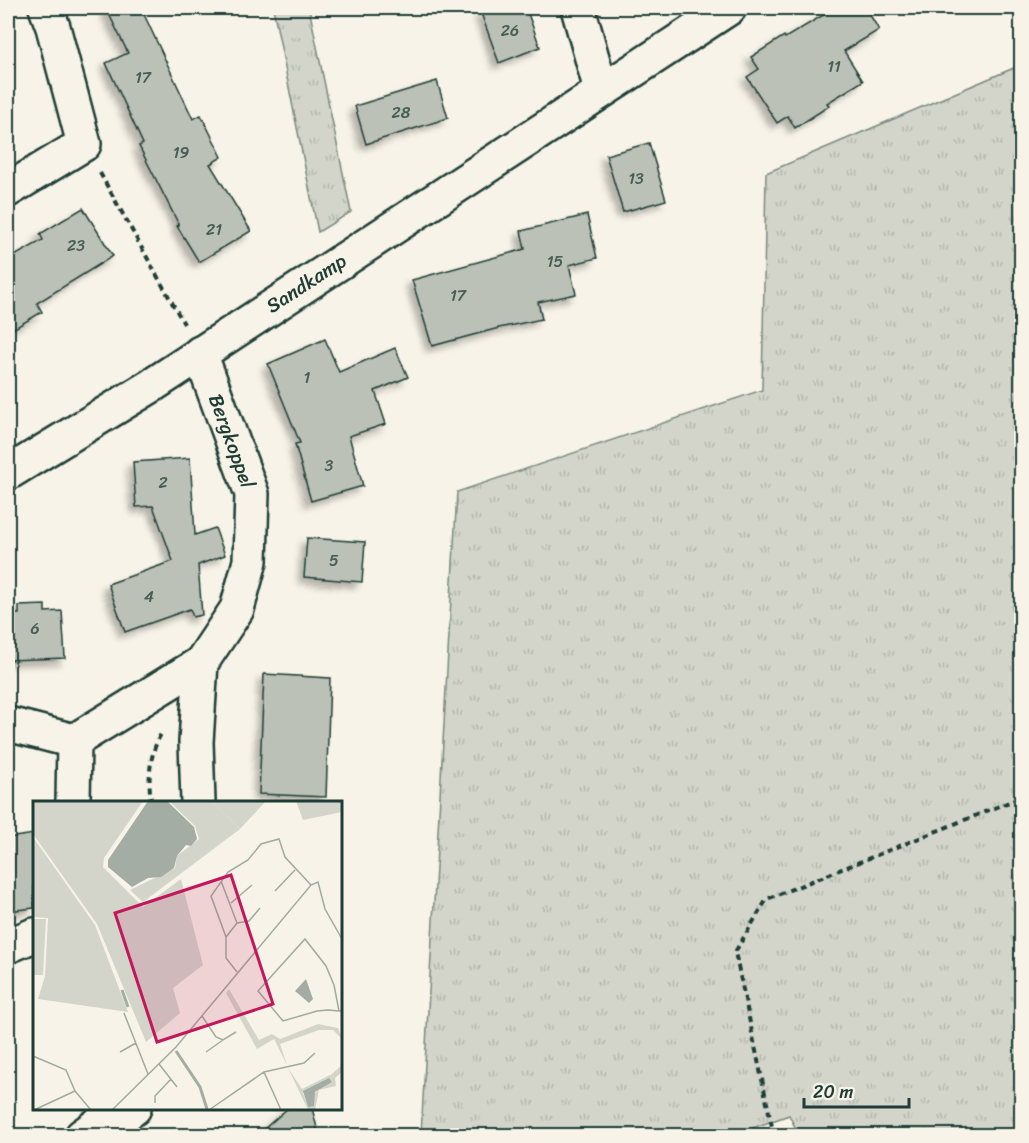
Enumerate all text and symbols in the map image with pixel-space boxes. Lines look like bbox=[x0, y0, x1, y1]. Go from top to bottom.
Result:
house number: 26 bbox=[501, 16, 519, 45]
house number: 11 bbox=[827, 52, 841, 81]
house number: 17 bbox=[135, 63, 152, 92]
house number: 28 bbox=[392, 98, 411, 127]
house number: 19 bbox=[173, 138, 190, 167]
house number: 13 bbox=[628, 164, 644, 193]
house number: 21 bbox=[206, 215, 222, 244]
house number: 23 bbox=[67, 231, 85, 260]
street label: Sandkamp bbox=[259, 244, 354, 323]
house number: 15 bbox=[547, 247, 564, 276]
house number: 17 bbox=[450, 281, 467, 310]
house number: 1 bbox=[304, 363, 311, 392]
street label: Bergkoppel bbox=[198, 389, 265, 494]
house number: 3 bbox=[325, 451, 334, 480]
house number: 2 bbox=[158, 468, 168, 497]
house number: 5 bbox=[329, 546, 339, 575]
house number: 4 bbox=[144, 582, 154, 611]
house number: 6 bbox=[30, 614, 40, 643]
inset map bbox=[33, 801, 342, 1110]
scale bar bbox=[804, 1071, 909, 1109]
text: 20 m bbox=[813, 1076, 853, 1108]

